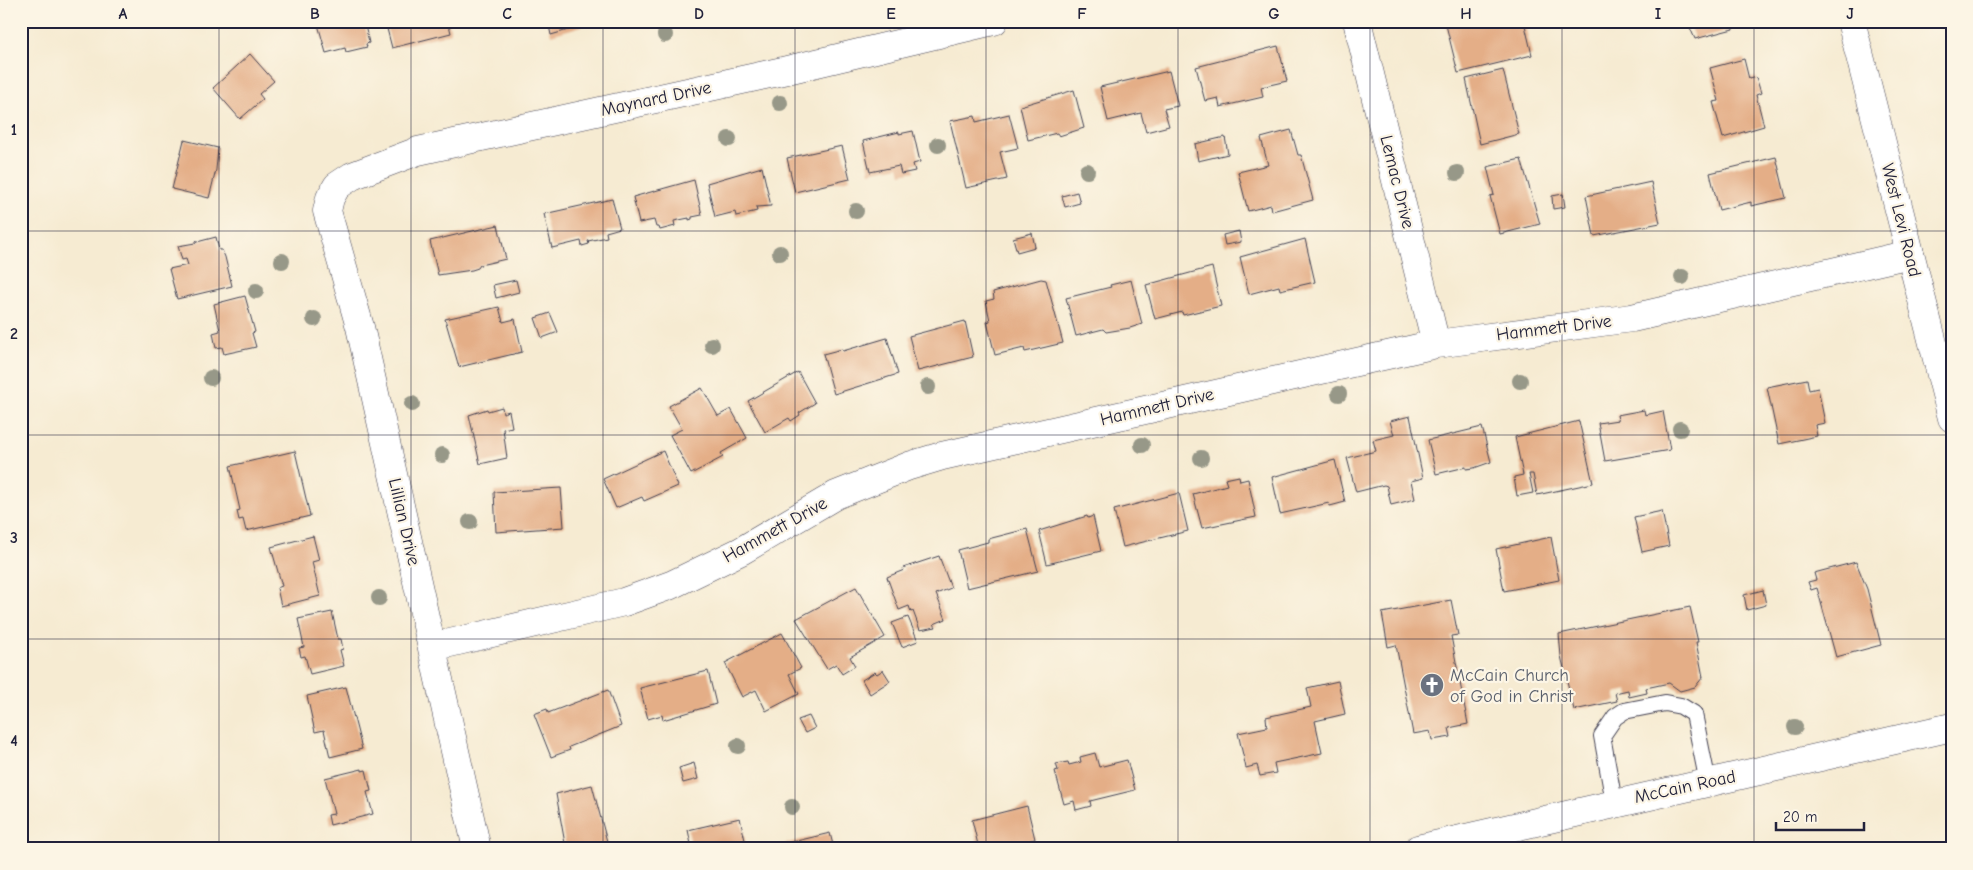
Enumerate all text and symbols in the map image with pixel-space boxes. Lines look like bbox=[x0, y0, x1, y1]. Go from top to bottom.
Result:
text: A bbox=[119, 5, 128, 23]
text: B bbox=[310, 5, 320, 23]
text: C bbox=[502, 5, 512, 23]
text: D bbox=[694, 5, 704, 23]
text: E bbox=[886, 5, 896, 23]
text: F bbox=[1077, 5, 1087, 23]
text: G bbox=[1268, 5, 1280, 23]
text: H bbox=[1460, 5, 1472, 23]
text: I bbox=[1655, 5, 1661, 23]
text: J bbox=[1846, 5, 1854, 23]
street label: Maynard Drive bbox=[599, 77, 713, 121]
text: 1 bbox=[11, 121, 17, 139]
street label: Lemac Drive bbox=[1375, 133, 1419, 231]
street label: West Levi Road bbox=[1877, 161, 1925, 279]
street label: Hammett Drive bbox=[1495, 311, 1613, 345]
text: 2 bbox=[10, 325, 18, 343]
street label: Hammett Drive bbox=[1098, 384, 1216, 430]
street label: Lillian Drive bbox=[384, 476, 424, 568]
street label: Hammett Drive bbox=[719, 493, 831, 567]
text: 3 bbox=[10, 529, 18, 547]
place label: McCain Church of God in Christ bbox=[1450, 665, 1574, 707]
church icon: McCain Church of God in Christ bbox=[1419, 672, 1445, 698]
text: 4 bbox=[10, 732, 18, 750]
street label: McCain Road bbox=[1632, 766, 1738, 808]
scale bar bbox=[1776, 800, 1863, 832]
text: 20 m bbox=[1783, 808, 1817, 826]

